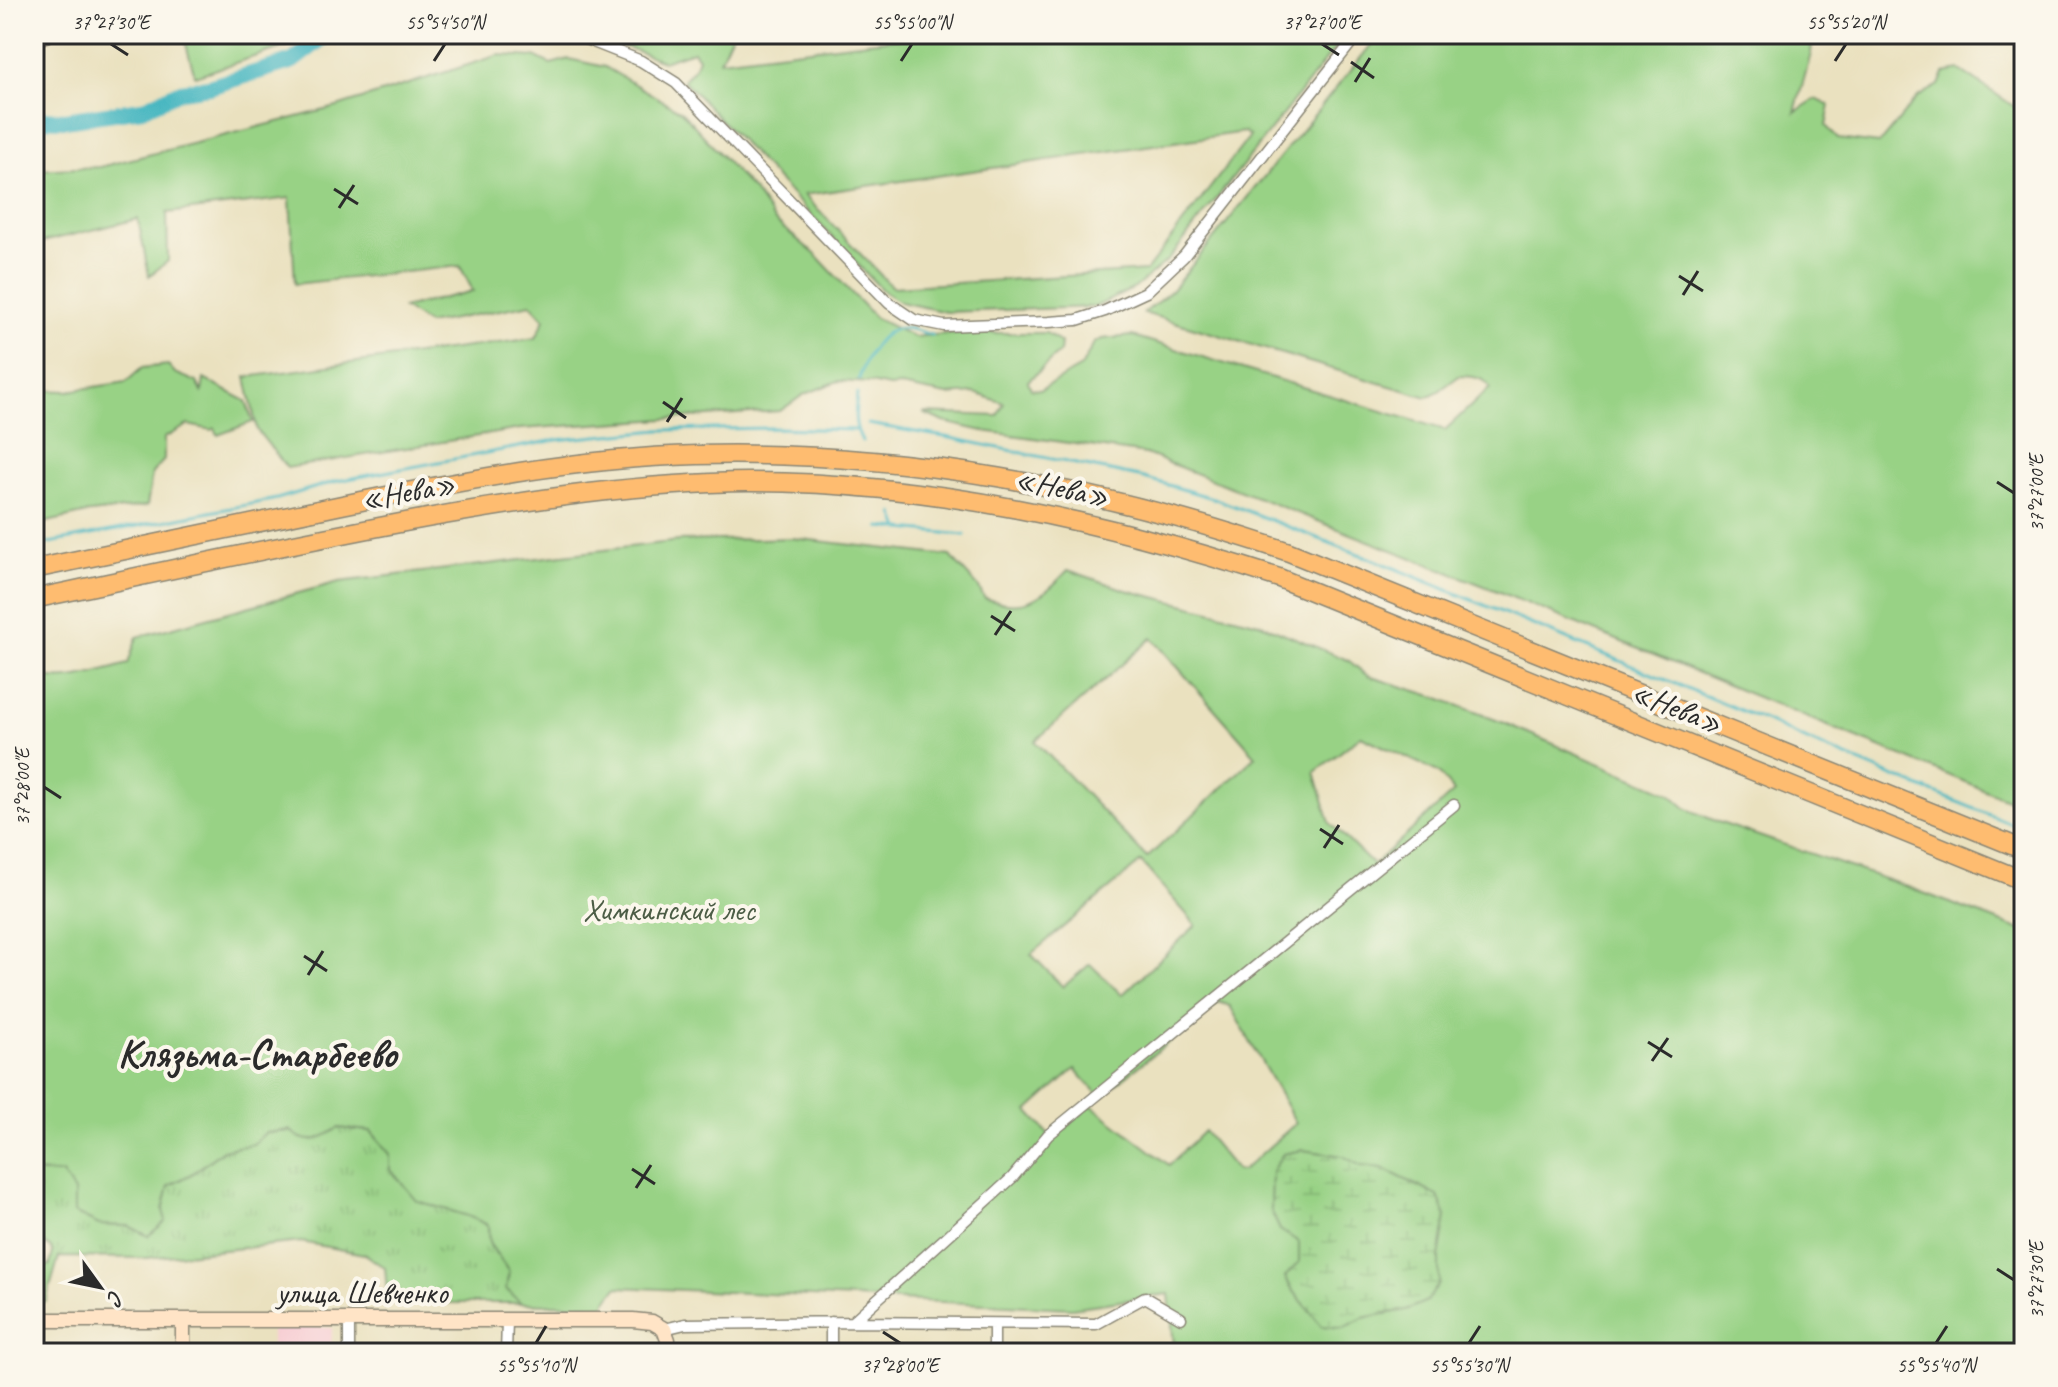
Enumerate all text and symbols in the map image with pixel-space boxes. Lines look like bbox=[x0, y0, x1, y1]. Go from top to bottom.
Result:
text: 37°27'30"E bbox=[72, 10, 152, 35]
text: 55°54'50"N bbox=[406, 10, 487, 35]
text: 55°55'00"N bbox=[873, 10, 954, 35]
text: 37°27'00"E bbox=[1283, 10, 1363, 35]
text: 55°55'20"N bbox=[1807, 10, 1888, 35]
text: 37°27'00"E bbox=[2024, 452, 2049, 532]
street label: «Нева» bbox=[1012, 458, 1112, 517]
street label: «Нева» bbox=[358, 463, 458, 520]
street label: «Нева» bbox=[1625, 671, 1728, 744]
text: 37°28'00"E bbox=[10, 746, 35, 826]
park label: Химкинский лес bbox=[583, 889, 757, 930]
district label: Клязьма-Старбеево bbox=[118, 1029, 399, 1079]
text: 37°27'30"E bbox=[2024, 1239, 2049, 1319]
north arrow bbox=[60, 1247, 140, 1327]
street label: улица Шевченко bbox=[274, 1272, 449, 1313]
text: С bbox=[100, 1285, 131, 1312]
text: 55°55'10"N bbox=[497, 1353, 578, 1378]
text: 37°28'00"E bbox=[861, 1353, 941, 1378]
text: 55°55'30"N bbox=[1430, 1353, 1511, 1378]
text: 55°55'40"N bbox=[1897, 1353, 1978, 1378]

